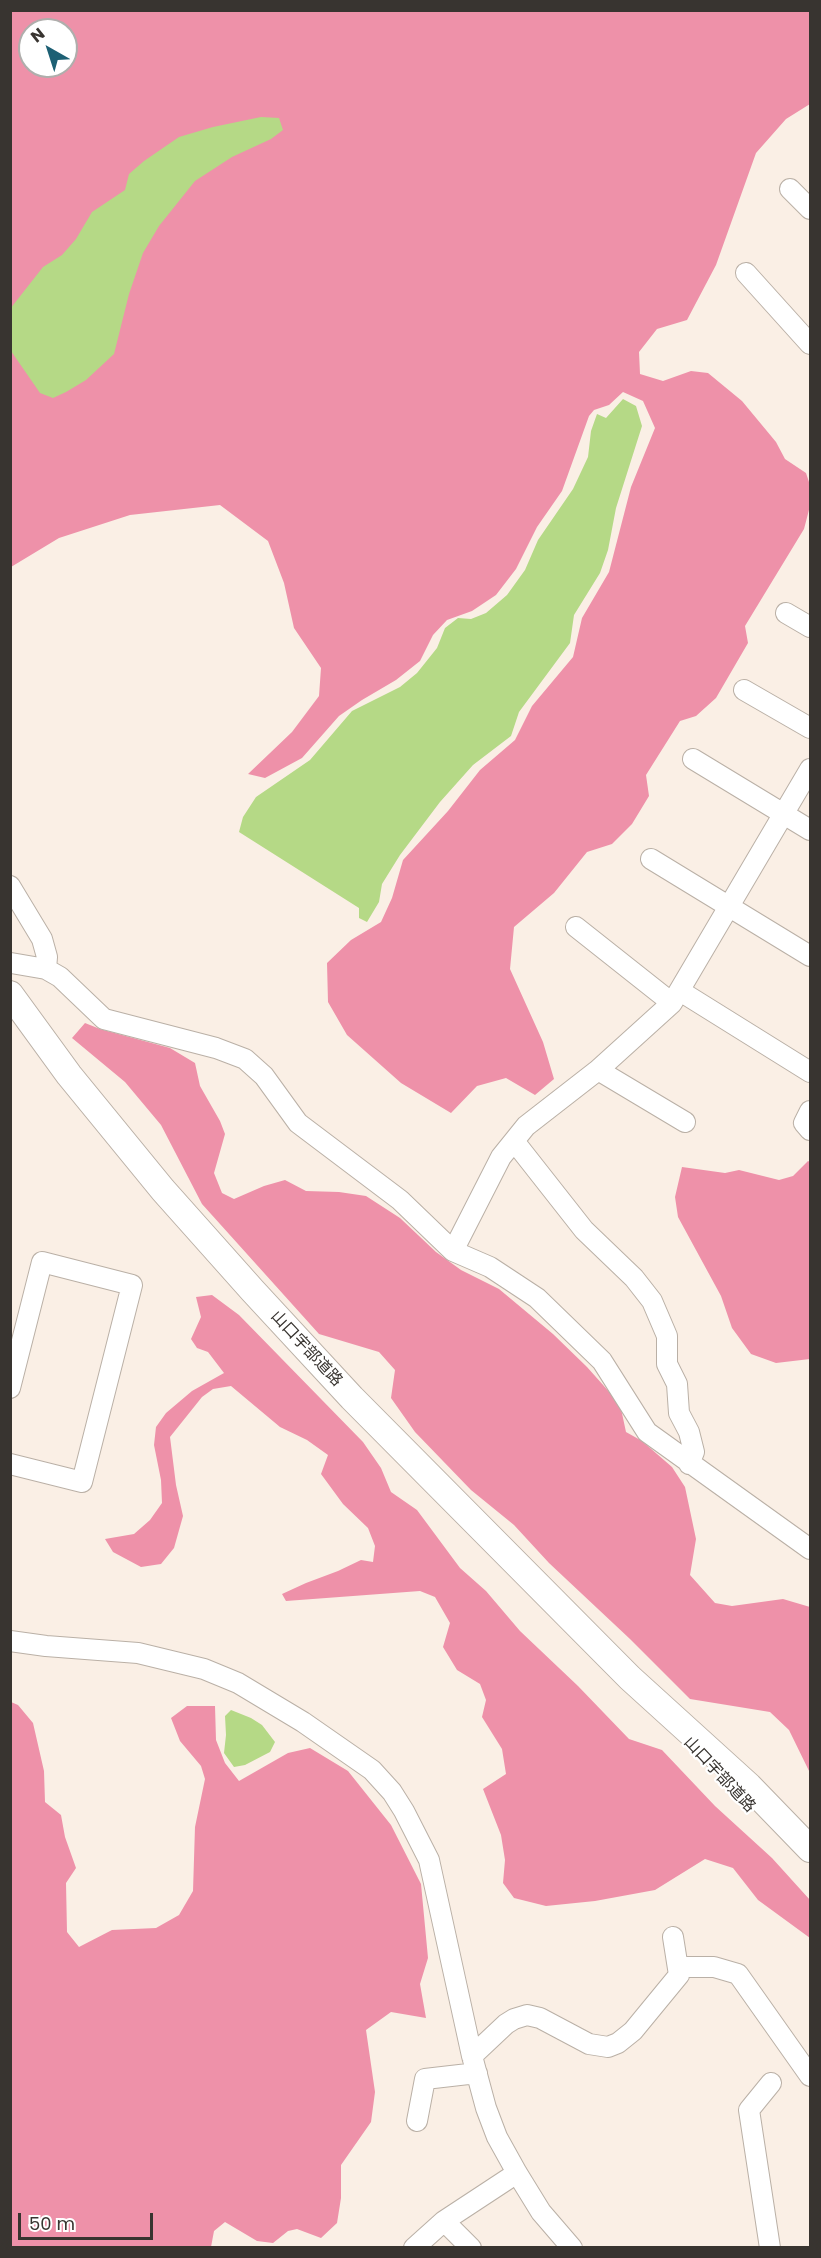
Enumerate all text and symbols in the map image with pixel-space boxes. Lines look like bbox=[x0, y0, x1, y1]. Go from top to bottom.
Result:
north arrow bbox=[18, 18, 78, 78]
text: N bbox=[26, 22, 50, 48]
street label: 山口宇部道路 bbox=[266, 1307, 346, 1391]
street label: 山口宇部道路 bbox=[679, 1733, 759, 1817]
scale bar bbox=[21, 2201, 156, 2239]
text: 50 m bbox=[29, 2211, 75, 2236]

